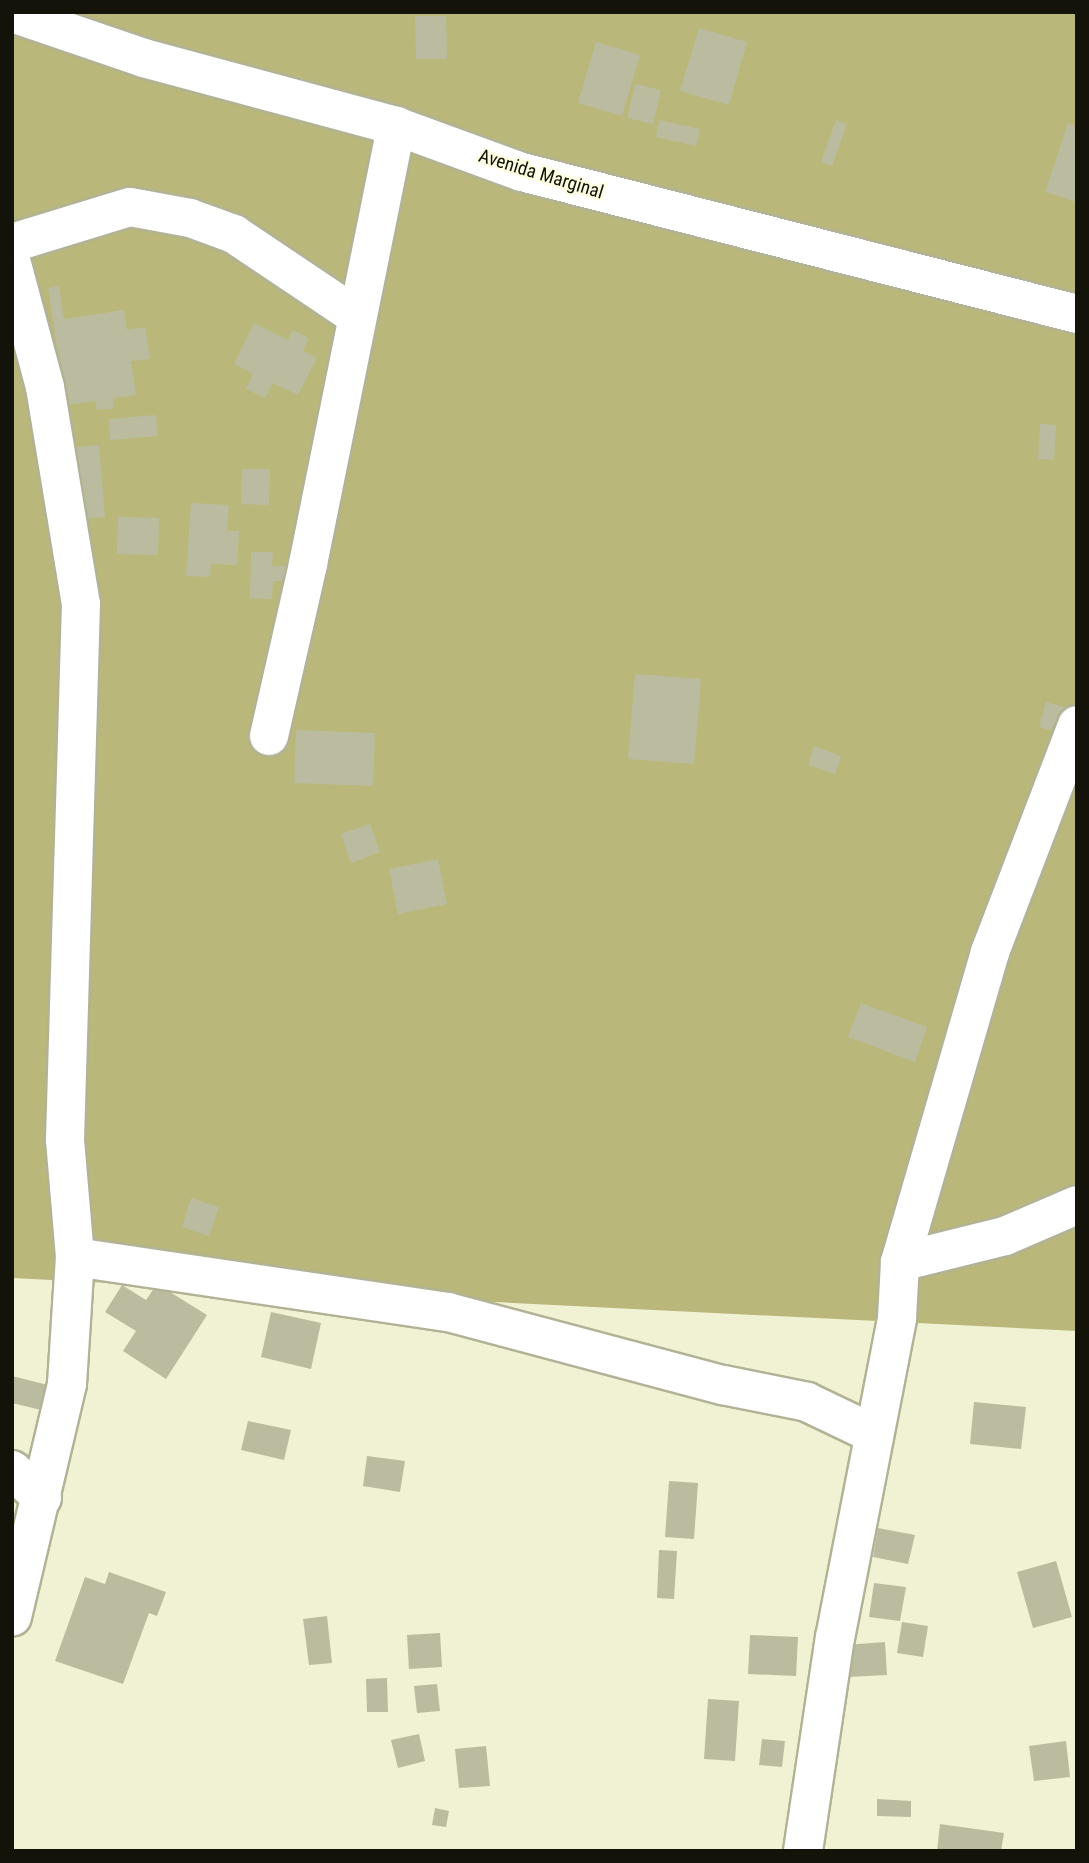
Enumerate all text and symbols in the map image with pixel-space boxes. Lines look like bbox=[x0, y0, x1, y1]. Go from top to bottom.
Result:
street label: Avenida Marginal bbox=[476, 144, 606, 204]

